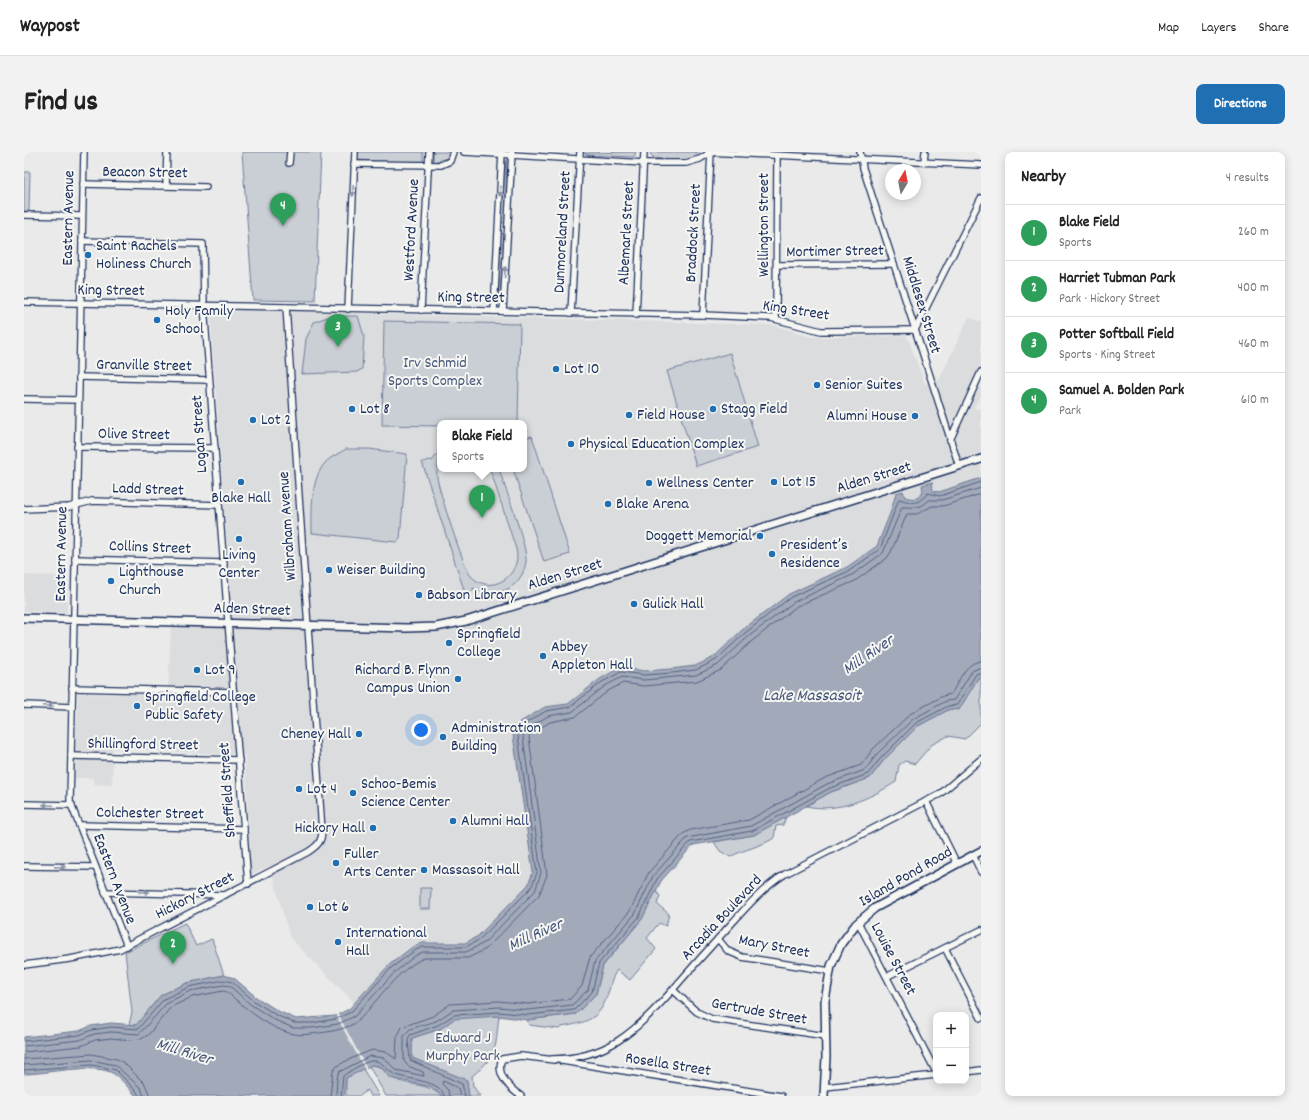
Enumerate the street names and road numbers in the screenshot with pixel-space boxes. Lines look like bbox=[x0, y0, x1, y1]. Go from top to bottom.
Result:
street label: Beacon Street bbox=[102, 161, 188, 185]
street label: Eastern Avenue bbox=[57, 170, 81, 266]
street label: Dunmoreland Street bbox=[548, 170, 578, 294]
street label: Wellington Street bbox=[753, 173, 776, 277]
street label: Westford Avenue bbox=[398, 178, 426, 282]
street label: Albemarle Street bbox=[613, 180, 641, 286]
street label: Braddock Street bbox=[680, 183, 708, 283]
street label: Mortimer Street bbox=[786, 240, 884, 264]
street label: Middlesex Street bbox=[895, 254, 947, 356]
street label: King Street bbox=[77, 279, 145, 303]
street label: King Street bbox=[437, 286, 505, 310]
street label: King Street bbox=[761, 294, 831, 328]
street label: Granville Street bbox=[96, 354, 192, 378]
street label: Logan Street bbox=[186, 394, 214, 474]
street label: Olive Street bbox=[98, 423, 170, 447]
street label: Alden Street bbox=[834, 456, 914, 500]
street label: Wilbraham Avenue bbox=[273, 471, 303, 581]
street label: Ladd Street bbox=[112, 477, 184, 503]
street label: Eastern Avenue bbox=[50, 506, 74, 602]
street label: Collins Street bbox=[108, 535, 192, 561]
street label: Alden Street bbox=[525, 553, 605, 597]
street label: Alden Street bbox=[213, 597, 291, 623]
street label: Shillingford Street bbox=[87, 733, 199, 757]
street label: Sheffield Street bbox=[213, 741, 243, 839]
street label: Colchester Street bbox=[96, 802, 204, 826]
street label: Eastern Avenue bbox=[86, 830, 142, 928]
street label: Island Pond Road bbox=[855, 841, 957, 913]
street label: Hickory Street bbox=[151, 866, 239, 926]
street label: Arcadia Boulevard bbox=[676, 870, 768, 966]
street label: Louise Street bbox=[864, 918, 922, 1000]
street label: Mary Street bbox=[737, 929, 812, 965]
street label: Gertrude Street bbox=[709, 992, 809, 1032]
street label: Rosella Street bbox=[624, 1047, 713, 1083]

